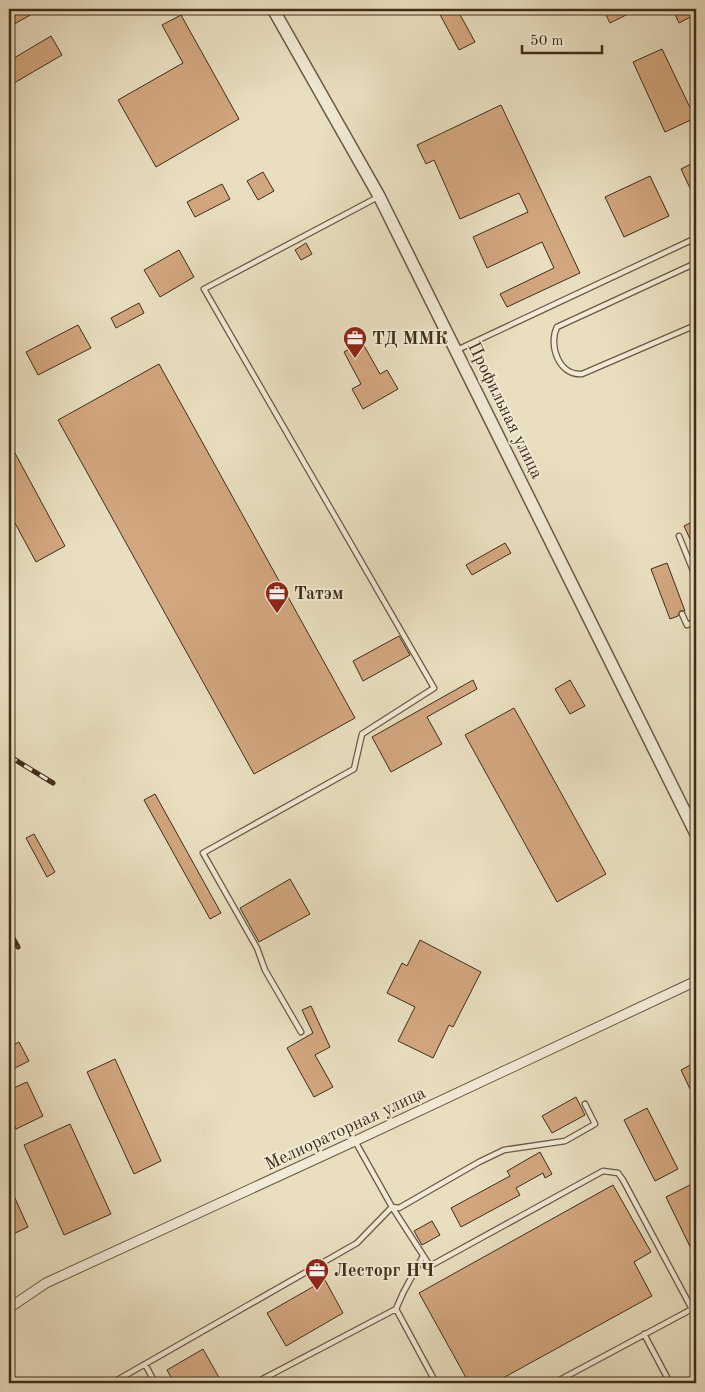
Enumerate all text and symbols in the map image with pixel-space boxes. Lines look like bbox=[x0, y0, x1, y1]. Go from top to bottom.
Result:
scale bar bbox=[522, 22, 602, 54]
text: 50 m bbox=[530, 34, 564, 49]
office icon: ТД ММК bbox=[342, 325, 368, 359]
place label: ТД ММК bbox=[372, 330, 448, 348]
street label: Профильная улица bbox=[463, 339, 546, 482]
office icon: Татэм bbox=[264, 580, 290, 614]
place label: Татэм bbox=[294, 585, 344, 603]
street label: Мелиораторная улица bbox=[262, 1084, 429, 1174]
office icon: Лесторг НЧ bbox=[304, 1257, 330, 1291]
place label: Лесторг НЧ bbox=[334, 1262, 434, 1280]

